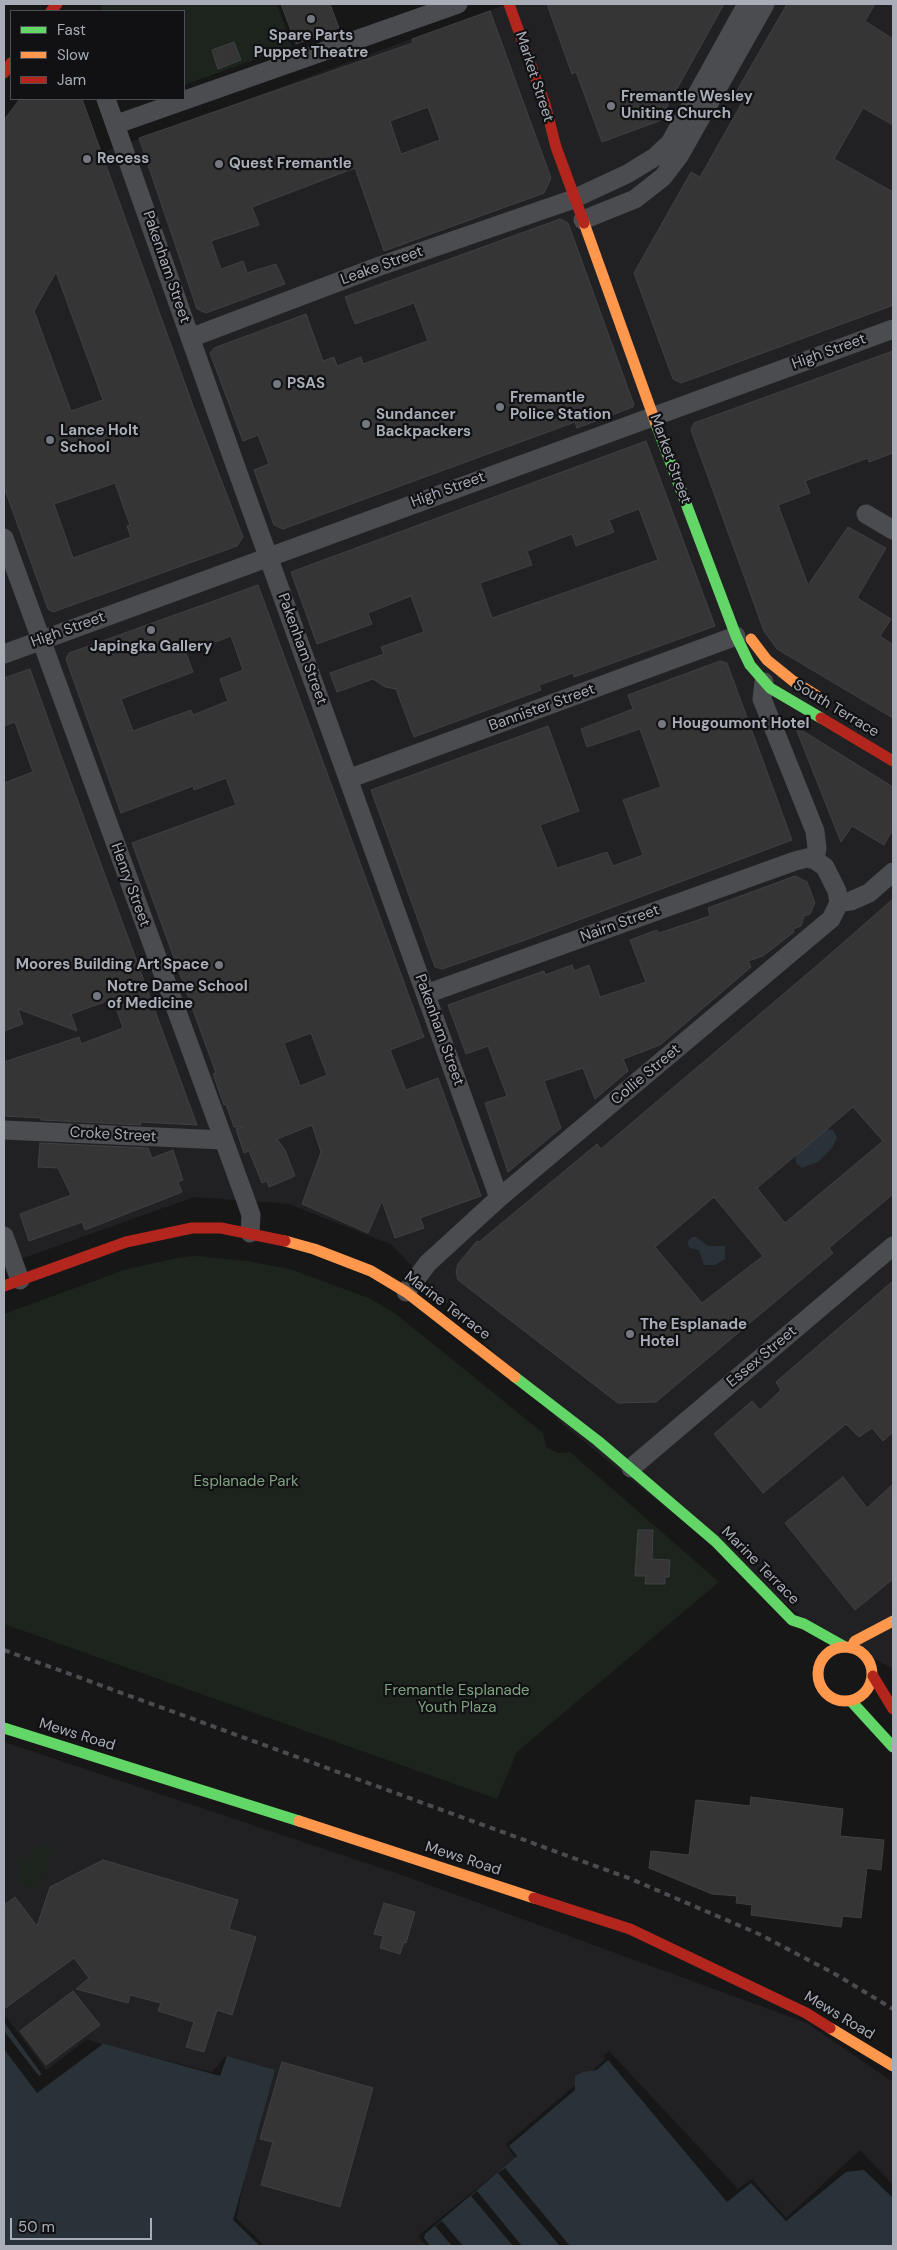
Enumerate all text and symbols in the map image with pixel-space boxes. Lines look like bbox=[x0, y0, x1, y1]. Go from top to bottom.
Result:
legend bbox=[10, 10, 185, 100]
marker: Spare Parts Puppet Theatre bbox=[305, 13, 317, 25]
text: Fast bbox=[57, 20, 86, 40]
place label: Spare Parts Puppet Theatre bbox=[254, 27, 368, 62]
street label: Market Street bbox=[511, 30, 557, 124]
text: Slow bbox=[57, 45, 89, 65]
text: Jam bbox=[57, 70, 86, 90]
place label: Fremantle Wesley Uniting Church bbox=[621, 88, 753, 123]
marker: Fremantle Wesley Uniting Church bbox=[605, 100, 617, 112]
place label: Recess bbox=[97, 150, 149, 168]
marker: Recess bbox=[81, 153, 93, 165]
place label: Quest Fremantle bbox=[229, 155, 352, 173]
marker: Quest Fremantle bbox=[213, 158, 225, 170]
street label: Pakenham Street bbox=[138, 209, 194, 325]
street label: Leake Street bbox=[338, 243, 426, 289]
street label: High Street bbox=[790, 330, 868, 374]
place label: PSAS bbox=[287, 375, 325, 393]
marker: PSAS bbox=[271, 378, 283, 390]
place label: Fremantle Police Station bbox=[510, 389, 611, 424]
marker: Fremantle Police Station bbox=[494, 401, 506, 413]
place label: Sundancer Backpackers bbox=[376, 406, 471, 441]
street label: Market Street bbox=[645, 412, 695, 506]
marker: Sundancer Backpackers bbox=[360, 418, 372, 430]
place label: Lance Holt School bbox=[60, 422, 138, 457]
marker: Lance Holt School bbox=[44, 434, 56, 446]
street label: High Street bbox=[409, 468, 487, 512]
street label: Pakenham Street bbox=[273, 591, 331, 707]
street label: High Street bbox=[29, 608, 107, 652]
marker: Japingka Gallery bbox=[145, 624, 157, 636]
place label: Japingka Gallery bbox=[90, 638, 212, 656]
street label: South Terrace bbox=[790, 676, 882, 742]
street label: Bannister Street bbox=[487, 680, 597, 736]
place label: Hougoumont Hotel bbox=[672, 715, 810, 733]
marker: Hougoumont Hotel bbox=[656, 718, 668, 730]
street label: Henry Street bbox=[107, 841, 153, 929]
street label: Nairn Street bbox=[578, 901, 662, 947]
place label: Moores Building Art Space bbox=[16, 956, 209, 974]
marker: Moores Building Art Space bbox=[213, 959, 225, 971]
street label: Pakenham Street bbox=[410, 972, 468, 1088]
place label: Notre Dame School of Medicine bbox=[107, 978, 248, 1013]
marker: Notre Dame School of Medicine bbox=[91, 990, 103, 1002]
street label: Collie Street bbox=[608, 1041, 684, 1109]
street label: Croke Street bbox=[69, 1124, 157, 1146]
street label: Marine Terrace bbox=[400, 1268, 494, 1344]
place label: The Esplanade Hotel bbox=[640, 1316, 747, 1351]
street label: Essex Street bbox=[723, 1323, 801, 1391]
marker: The Esplanade Hotel bbox=[624, 1328, 636, 1340]
park label: Esplanade Park bbox=[193, 1473, 299, 1491]
street label: Marine Terrace bbox=[717, 1523, 803, 1609]
park label: Fremantle Esplanade Youth Plaza bbox=[384, 1682, 530, 1717]
street label: Mews Road bbox=[37, 1715, 117, 1755]
street label: Mews Road bbox=[423, 1838, 503, 1880]
street label: Mews Road bbox=[801, 1988, 877, 2044]
scale bar bbox=[12, 2208, 155, 2240]
text: 50 m bbox=[18, 2217, 55, 2237]

